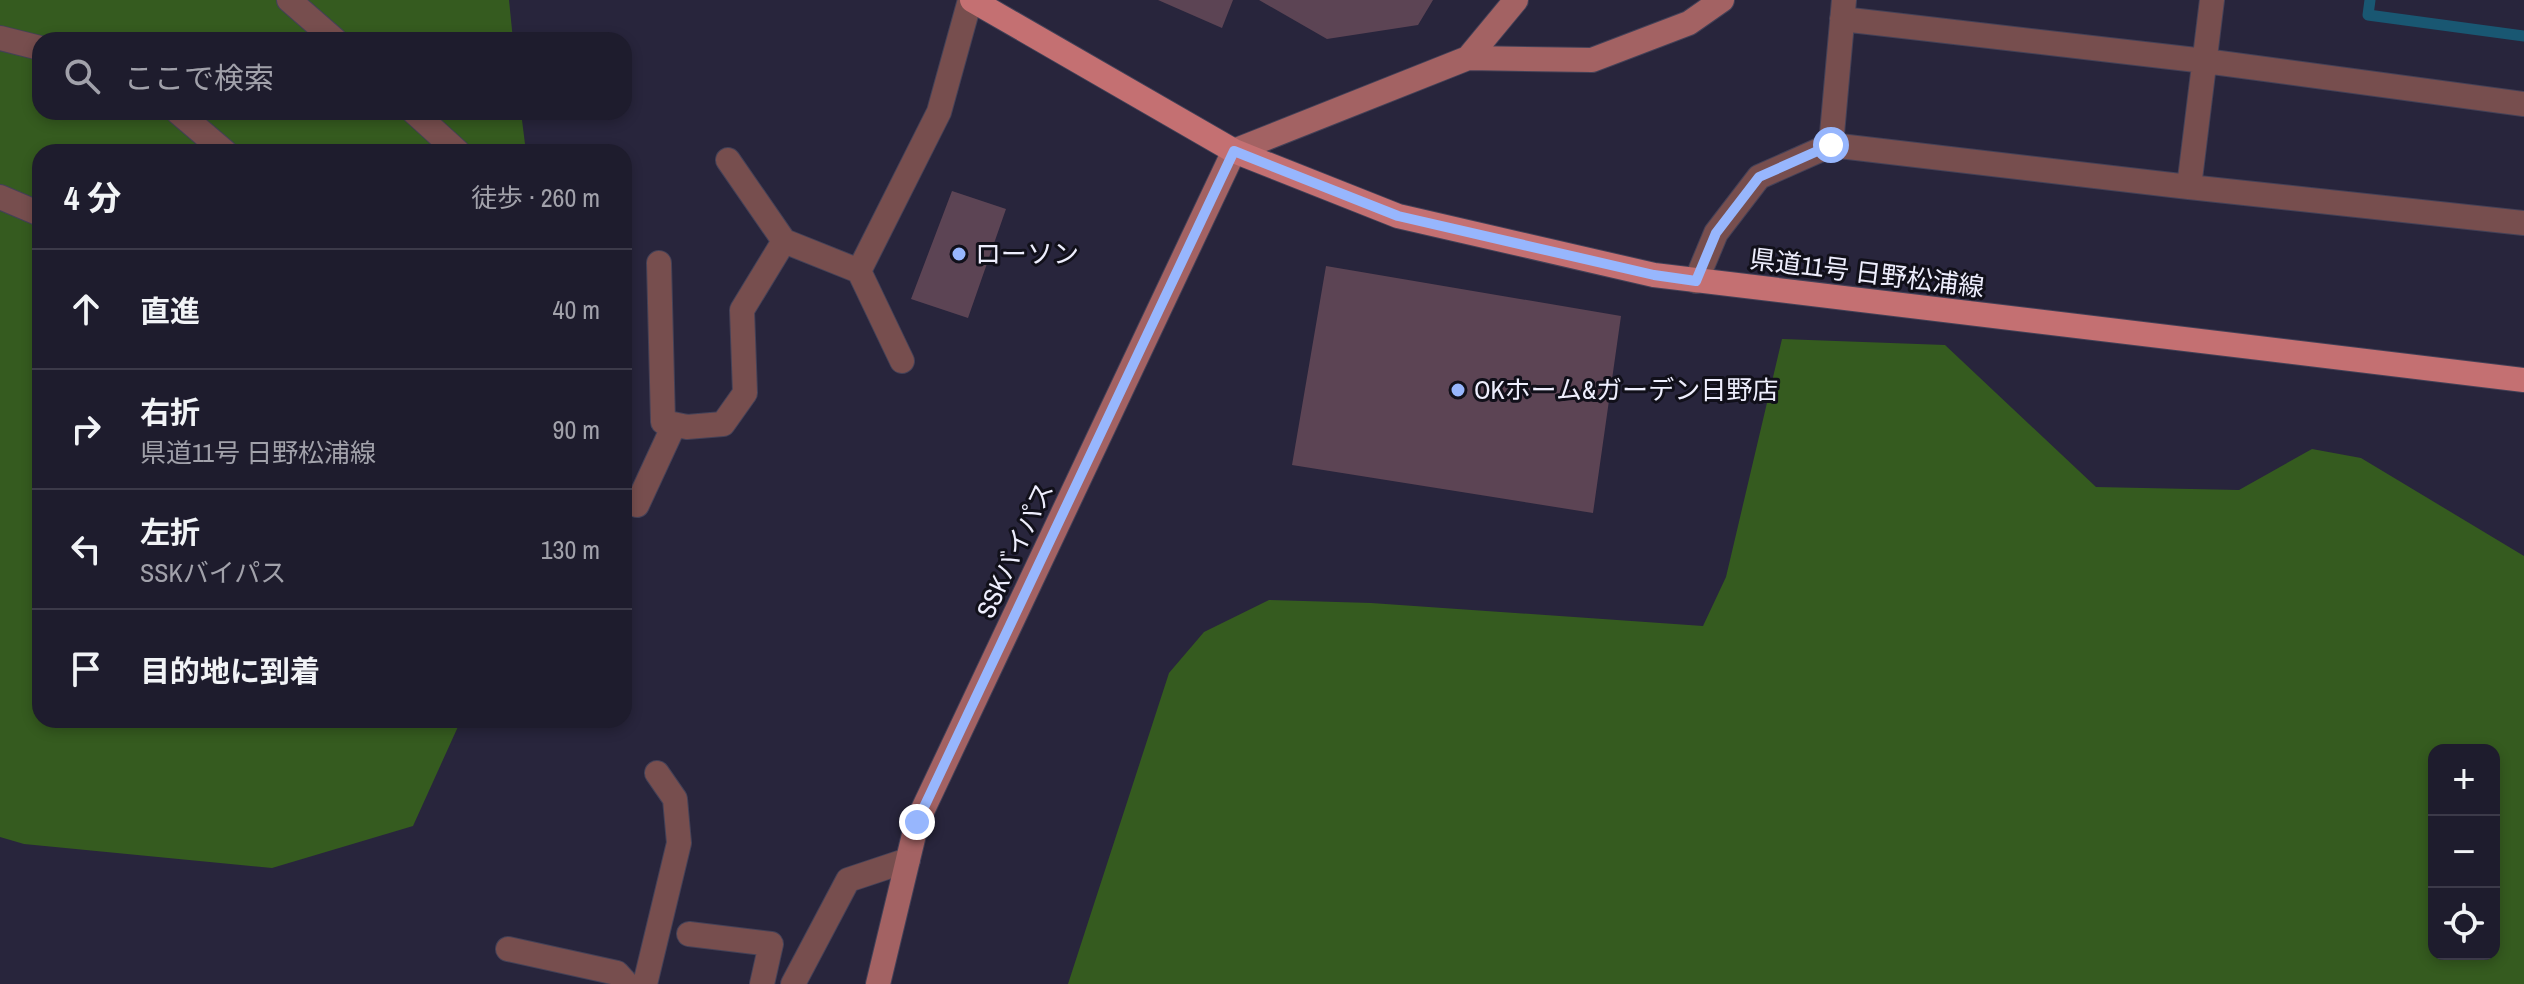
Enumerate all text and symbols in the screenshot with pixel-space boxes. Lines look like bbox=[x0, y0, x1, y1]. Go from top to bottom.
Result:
search box bbox=[32, 32, 632, 120]
icon: search bbox=[60, 54, 104, 98]
text: ここで検索 bbox=[124, 58, 274, 98]
route start bbox=[1813, 127, 1849, 163]
text: 4 分 bbox=[64, 175, 121, 221]
text: 徒歩 · 260 m bbox=[471, 180, 600, 215]
place label: ローソン bbox=[975, 236, 1079, 271]
street label: 県道11号 日野松浦線 bbox=[1748, 241, 1986, 304]
marker: ローソン bbox=[950, 245, 968, 263]
icon: ahead bbox=[64, 287, 108, 331]
text: 直進 bbox=[140, 291, 200, 331]
text: 40 m bbox=[553, 292, 600, 327]
place label: OKホーム&ガーデン日野店 bbox=[1474, 372, 1778, 407]
marker: OKホーム&ガーデン日野店 bbox=[1449, 381, 1467, 399]
text: 右折 bbox=[140, 392, 200, 432]
icon: right bbox=[64, 407, 108, 451]
text: 90 m bbox=[553, 412, 600, 447]
text: 県道11号 日野松浦線 bbox=[140, 435, 376, 470]
street label: SSKバイパス bbox=[968, 476, 1061, 623]
text: 左折 bbox=[140, 512, 200, 552]
icon: left bbox=[64, 527, 108, 571]
text: 130 m bbox=[541, 532, 600, 567]
text: SSKバイパス bbox=[140, 555, 286, 590]
icon: arrive bbox=[64, 647, 108, 691]
text: 目的地に到着 bbox=[140, 651, 320, 691]
map controls bbox=[2428, 744, 2500, 960]
button: + bbox=[2428, 744, 2500, 816]
route end bbox=[899, 804, 935, 840]
button: − bbox=[2428, 816, 2500, 888]
button: locate bbox=[2428, 888, 2500, 960]

